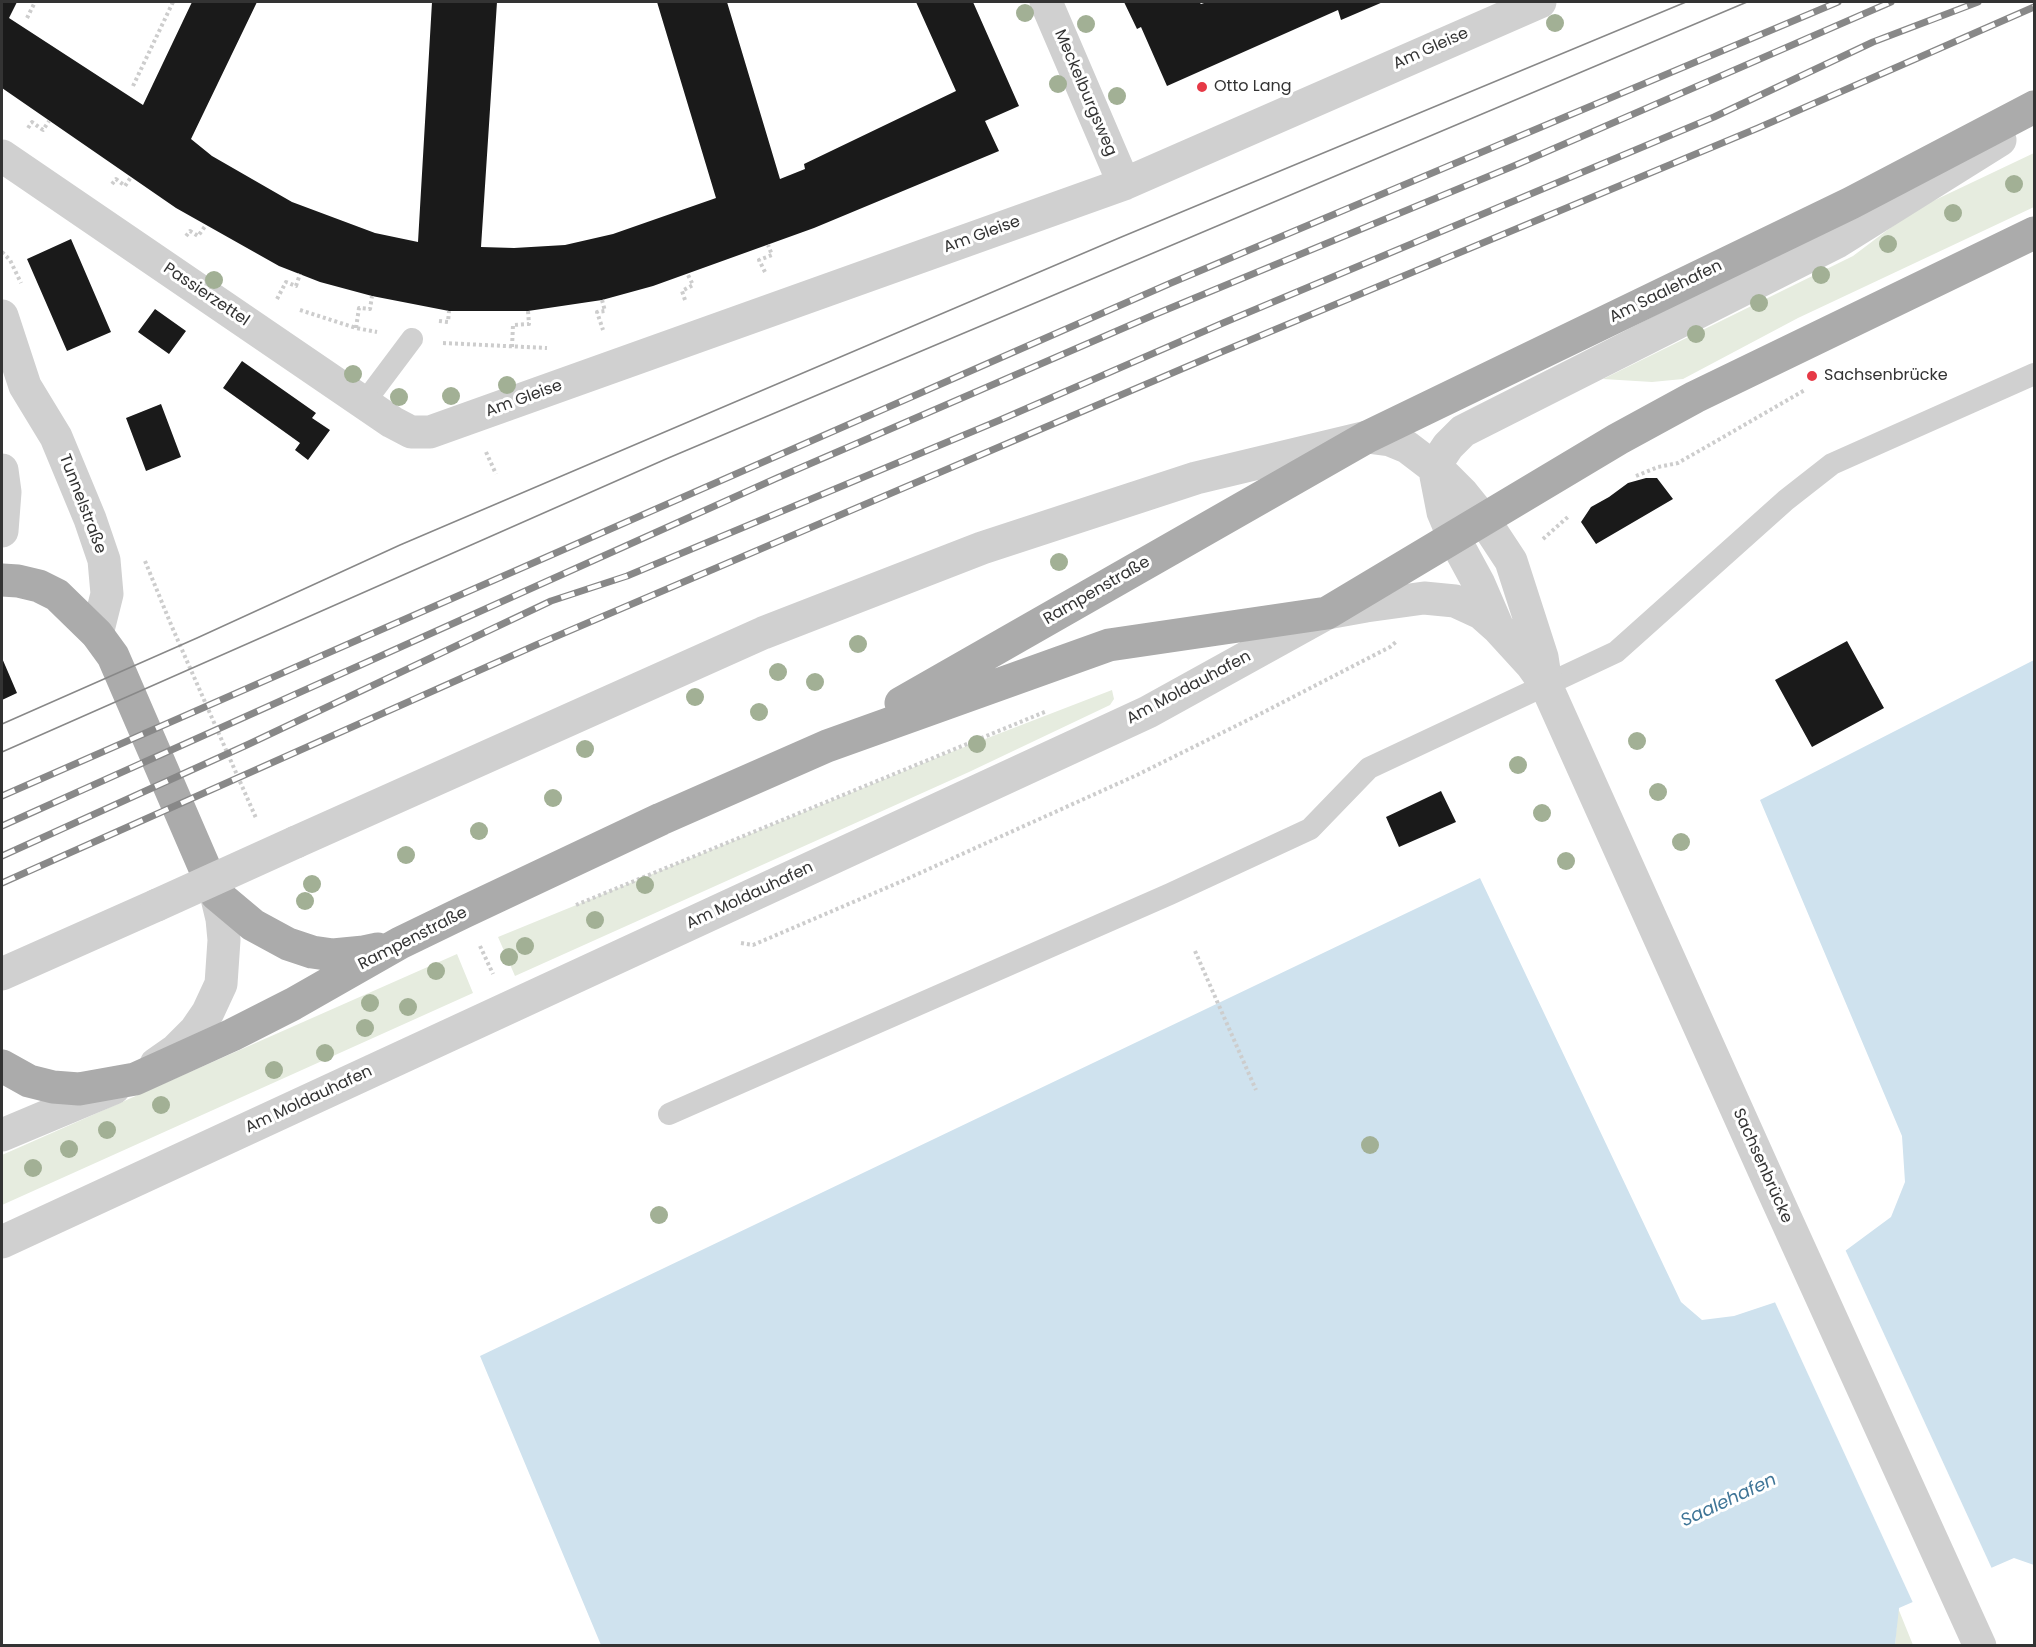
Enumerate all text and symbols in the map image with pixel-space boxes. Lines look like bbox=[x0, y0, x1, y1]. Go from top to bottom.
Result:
street label: Am Gleise bbox=[1391, 24, 1471, 74]
street label: Meckelburgsweg bbox=[1050, 27, 1120, 159]
place label: Otto Lang bbox=[1214, 77, 1292, 97]
marker: Otto Lang bbox=[1195, 80, 1209, 94]
street label: Am Gleise bbox=[941, 212, 1023, 258]
street label: Am Saalehafen bbox=[1607, 256, 1725, 328]
street label: Passierzettel bbox=[159, 259, 253, 331]
place label: Sachsenbrücke bbox=[1824, 366, 1948, 386]
marker: Sachsenbrücke bbox=[1805, 369, 1819, 383]
street label: Am Gleise bbox=[483, 376, 565, 422]
street label: Tunnelstraße bbox=[54, 452, 110, 556]
street label: Rampenstraße bbox=[1040, 553, 1154, 629]
street label: Am Moldauhafen bbox=[1124, 647, 1254, 729]
street label: Am Moldauhafen bbox=[683, 858, 817, 934]
street label: Rampenstraße bbox=[355, 903, 471, 975]
street label: Am Moldauhafen bbox=[242, 1062, 376, 1138]
street label: Sachsenbrücke bbox=[1728, 1106, 1796, 1226]
water label: Saalehafen bbox=[1678, 1470, 1780, 1532]

